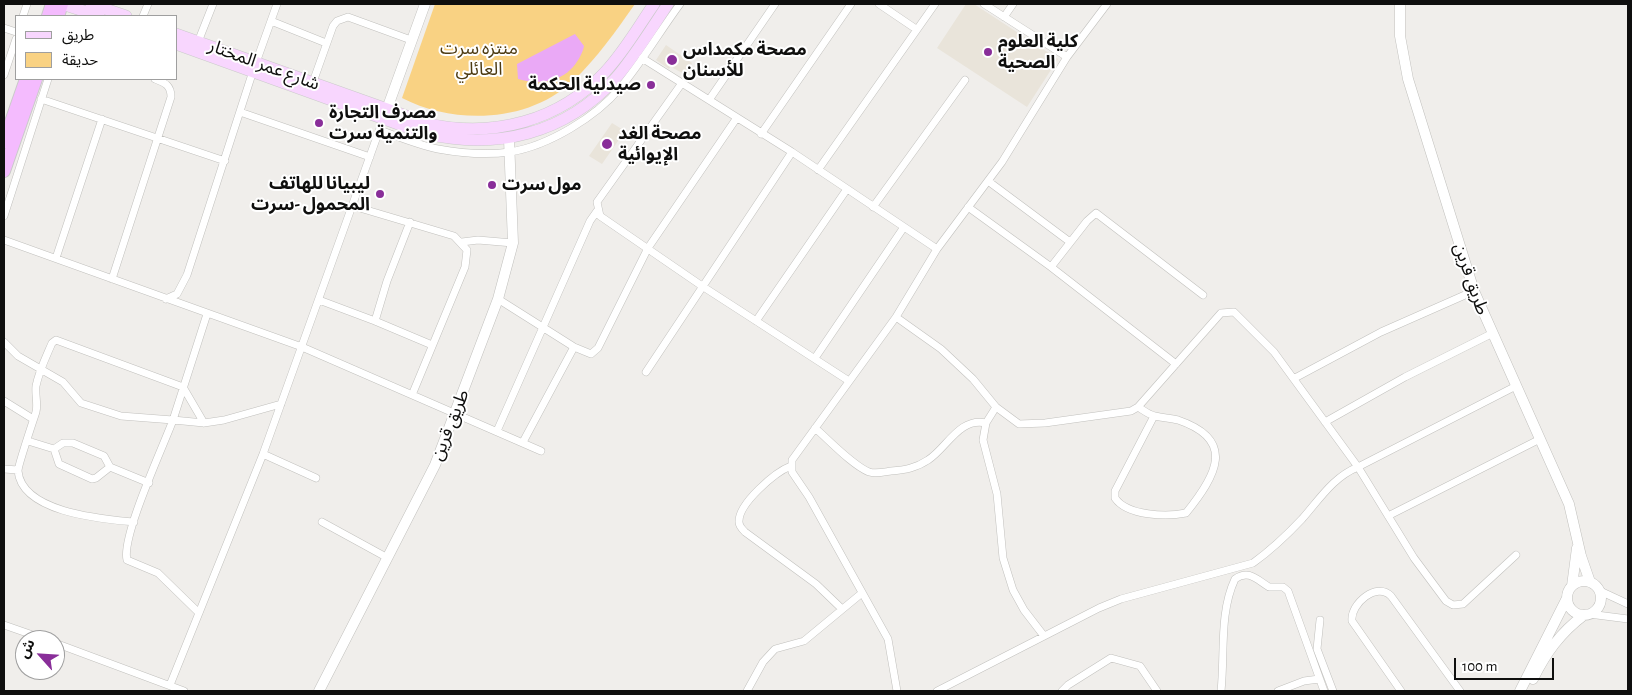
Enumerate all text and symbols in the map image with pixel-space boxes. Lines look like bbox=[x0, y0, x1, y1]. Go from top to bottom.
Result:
legend bbox=[15, 15, 178, 80]
text: طريق bbox=[62, 28, 94, 43]
place label: كلية العلوم الصحية bbox=[998, 31, 1078, 74]
street label: شارع عمر المختار bbox=[205, 35, 323, 95]
park label: منتزه سرت العائلي bbox=[440, 38, 518, 80]
place label: مصحة مكمداس للأسنان bbox=[683, 39, 807, 82]
marker: كلية العلوم الصحية bbox=[982, 46, 994, 58]
text: حديقة bbox=[62, 53, 98, 68]
marker: مصحة مكمداس للأسنان bbox=[665, 53, 679, 67]
place label: صيدلية الحكمة bbox=[528, 74, 641, 96]
marker: صيدلية الحكمة bbox=[645, 79, 657, 91]
place label: مصرف التجارة والتنمية سرت bbox=[329, 102, 437, 144]
marker: مصرف التجارة والتنمية سرت bbox=[313, 117, 325, 129]
place label: مصحة الغد الإيوائية bbox=[618, 123, 702, 166]
marker: مصحة الغد الإيوائية bbox=[600, 137, 614, 151]
place label: ليبيانا للهاتف المحمول -سرت bbox=[251, 173, 370, 215]
place label: مول سرت bbox=[502, 174, 582, 196]
marker: مول سرت bbox=[486, 179, 498, 191]
marker: ليبيانا للهاتف المحمول -سرت bbox=[374, 188, 386, 200]
street label: طريق قرين bbox=[1449, 240, 1493, 318]
street label: طريق قرين bbox=[426, 386, 474, 464]
north arrow bbox=[15, 630, 65, 680]
text: ش bbox=[17, 637, 38, 661]
scale bar bbox=[1457, 648, 1557, 680]
text: 100 m bbox=[1462, 659, 1497, 674]

